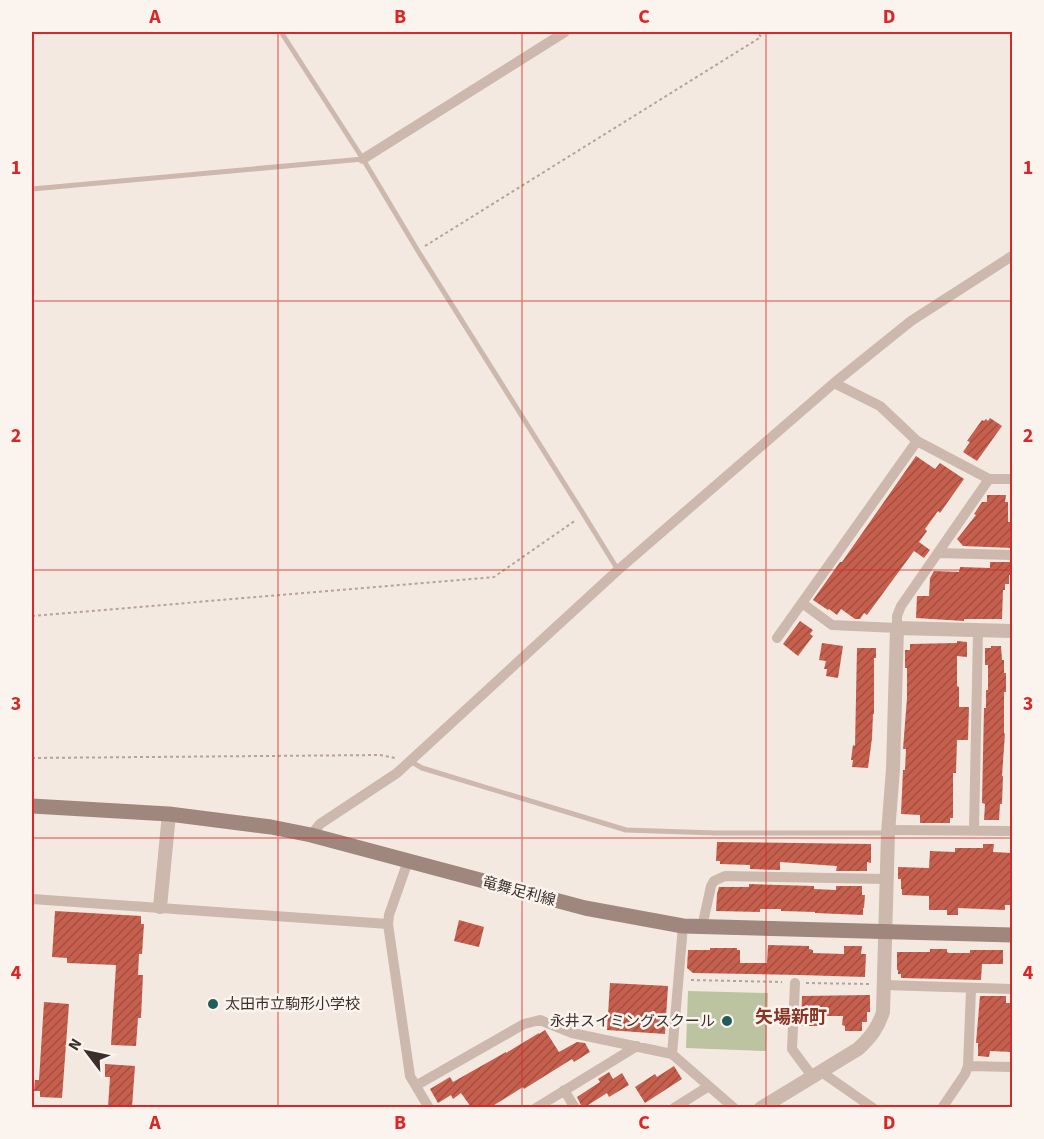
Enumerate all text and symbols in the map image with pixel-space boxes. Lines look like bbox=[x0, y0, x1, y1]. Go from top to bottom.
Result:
text: A bbox=[148, 3, 161, 31]
text: B bbox=[394, 3, 406, 31]
text: C bbox=[638, 3, 650, 31]
text: D bbox=[883, 3, 895, 31]
text: 1 bbox=[11, 154, 21, 182]
text: 1 bbox=[1023, 154, 1033, 182]
text: 2 bbox=[11, 422, 21, 450]
text: 2 bbox=[1023, 422, 1033, 450]
text: 3 bbox=[11, 690, 21, 718]
text: 3 bbox=[1023, 690, 1033, 718]
street label: 竜舞足利線 bbox=[480, 872, 558, 911]
text: 4 bbox=[11, 959, 22, 987]
text: 4 bbox=[1023, 959, 1034, 987]
place label: 太田市立駒形小学校 bbox=[225, 994, 360, 1015]
marker: 太田市立駒形小学校 bbox=[206, 997, 220, 1011]
district label: 矢場新町 bbox=[755, 1005, 827, 1030]
place label: 永井スイミングスクール bbox=[550, 1011, 715, 1032]
marker: 永井スイミングスクール bbox=[720, 1014, 734, 1028]
north arrow bbox=[57, 1022, 117, 1082]
text: N bbox=[63, 1034, 87, 1055]
text: A bbox=[148, 1109, 161, 1137]
text: B bbox=[394, 1109, 406, 1137]
text: C bbox=[638, 1109, 650, 1137]
text: D bbox=[883, 1109, 895, 1137]

